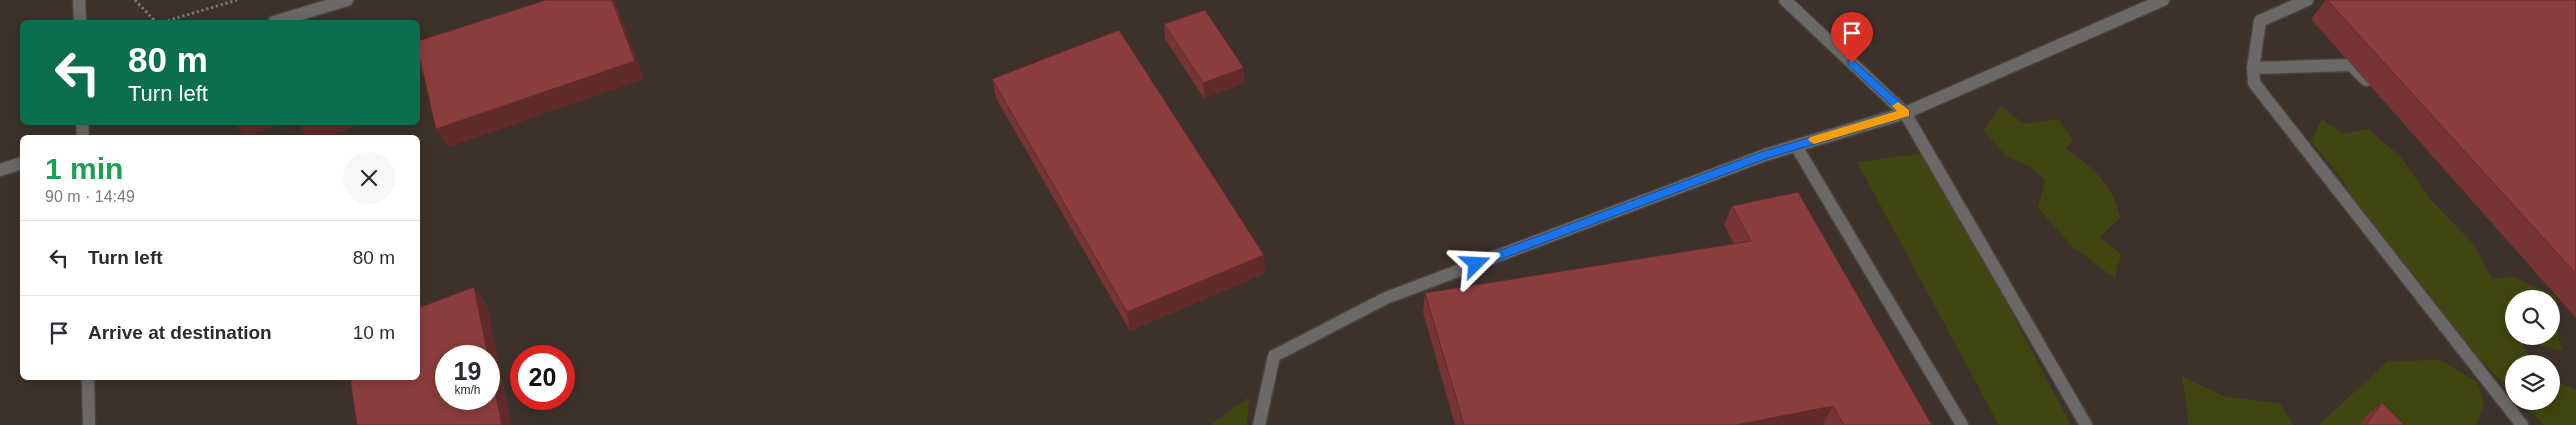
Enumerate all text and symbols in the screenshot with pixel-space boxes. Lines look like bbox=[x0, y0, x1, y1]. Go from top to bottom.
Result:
pin bbox=[1831, 12, 1873, 63]
icon: arrive bbox=[1838, 19, 1866, 47]
icon: left bbox=[45, 40, 110, 105]
text: 80 m bbox=[128, 40, 208, 79]
text: Turn left bbox=[128, 81, 208, 106]
text: 1 min bbox=[45, 152, 123, 185]
button: close bbox=[343, 152, 395, 204]
text: 90 m · 14:49 bbox=[45, 188, 135, 205]
position arrow bbox=[1449, 237, 1501, 289]
icon: left bbox=[45, 244, 73, 272]
text: Turn left bbox=[88, 247, 163, 268]
text: 80 m bbox=[353, 247, 395, 268]
map controls bbox=[2505, 290, 2560, 410]
button: search bbox=[2505, 290, 2560, 345]
icon: arrive bbox=[45, 319, 73, 347]
text: Arrive at destination bbox=[88, 322, 272, 343]
text: 10 m bbox=[353, 322, 395, 343]
speed limit sign: 20 bbox=[510, 345, 575, 410]
button: layers bbox=[2505, 355, 2560, 410]
text: 19 bbox=[454, 357, 481, 385]
text: km/h bbox=[454, 383, 481, 397]

